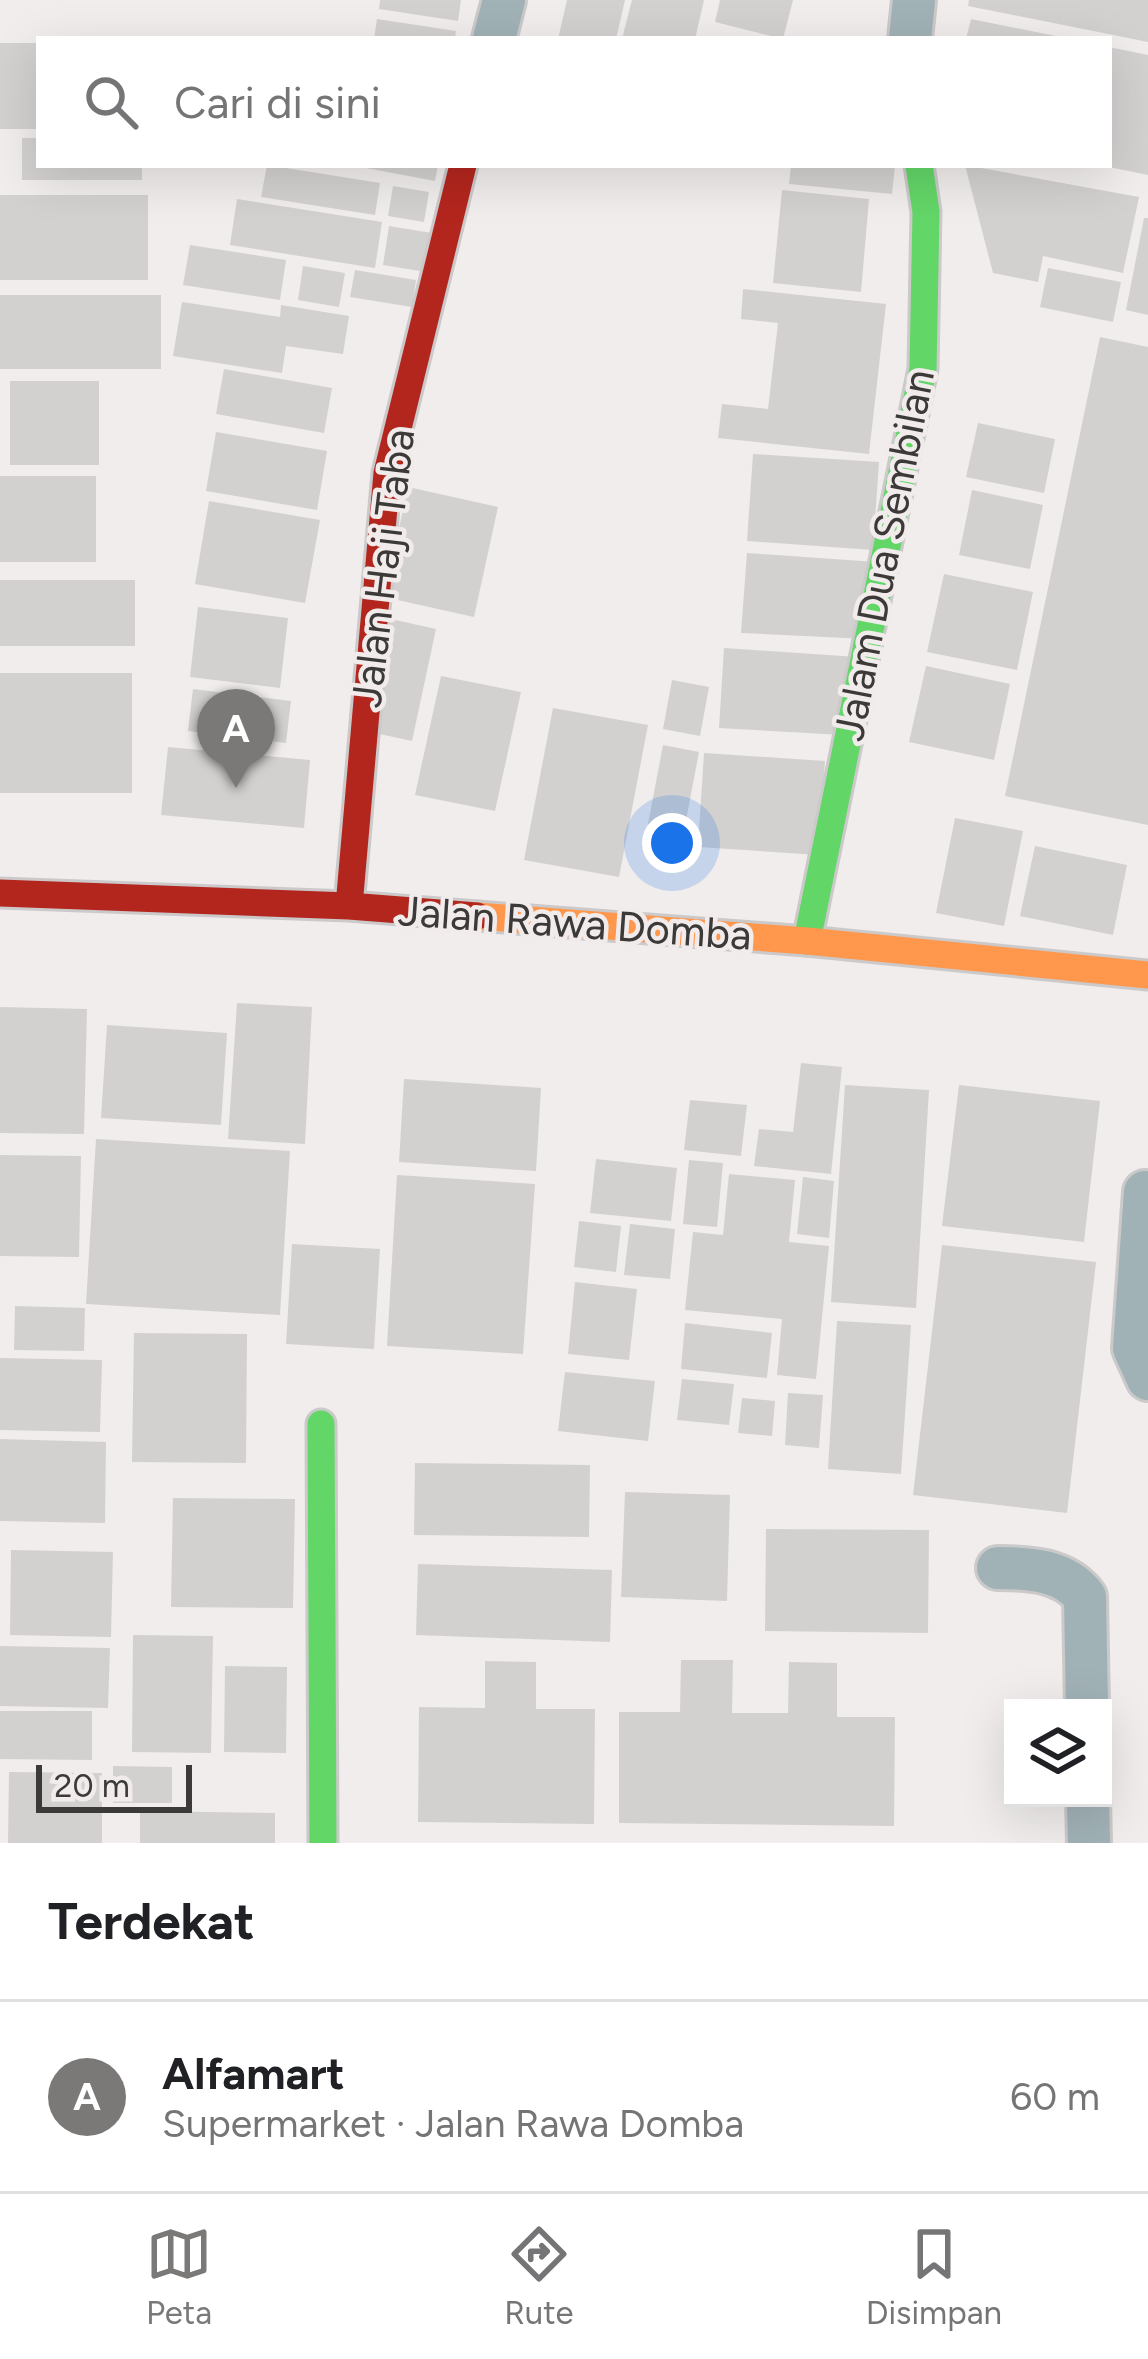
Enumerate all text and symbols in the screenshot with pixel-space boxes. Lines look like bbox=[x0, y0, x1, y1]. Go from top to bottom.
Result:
search box bbox=[36, 36, 1112, 168]
icon: search bbox=[78, 69, 144, 135]
text: Cari di sini bbox=[174, 75, 381, 129]
street label: Jalam Dua Sembilan bbox=[823, 365, 945, 745]
street label: Jalan Haji Taba bbox=[341, 426, 425, 710]
pin: A bbox=[197, 689, 275, 788]
your location bbox=[642, 813, 702, 873]
street label: Jalan Rawa Domba bbox=[397, 885, 753, 961]
map controls bbox=[1004, 1699, 1112, 1807]
button: layers bbox=[1004, 1699, 1112, 1807]
scale bar bbox=[36, 1759, 192, 1812]
text: 20 m bbox=[54, 1766, 130, 1805]
text: Terdekat bbox=[48, 1891, 254, 1952]
text: Alfamart bbox=[162, 2046, 345, 2100]
text: A bbox=[73, 2073, 101, 2120]
text: 60 m bbox=[1010, 2073, 1100, 2120]
text: Supermarket · Jalan Rawa Domba bbox=[162, 2100, 744, 2147]
tab: Peta bbox=[146, 2221, 212, 2332]
tab: Rute bbox=[504, 2221, 574, 2332]
tab: Disimpan bbox=[866, 2221, 1002, 2332]

